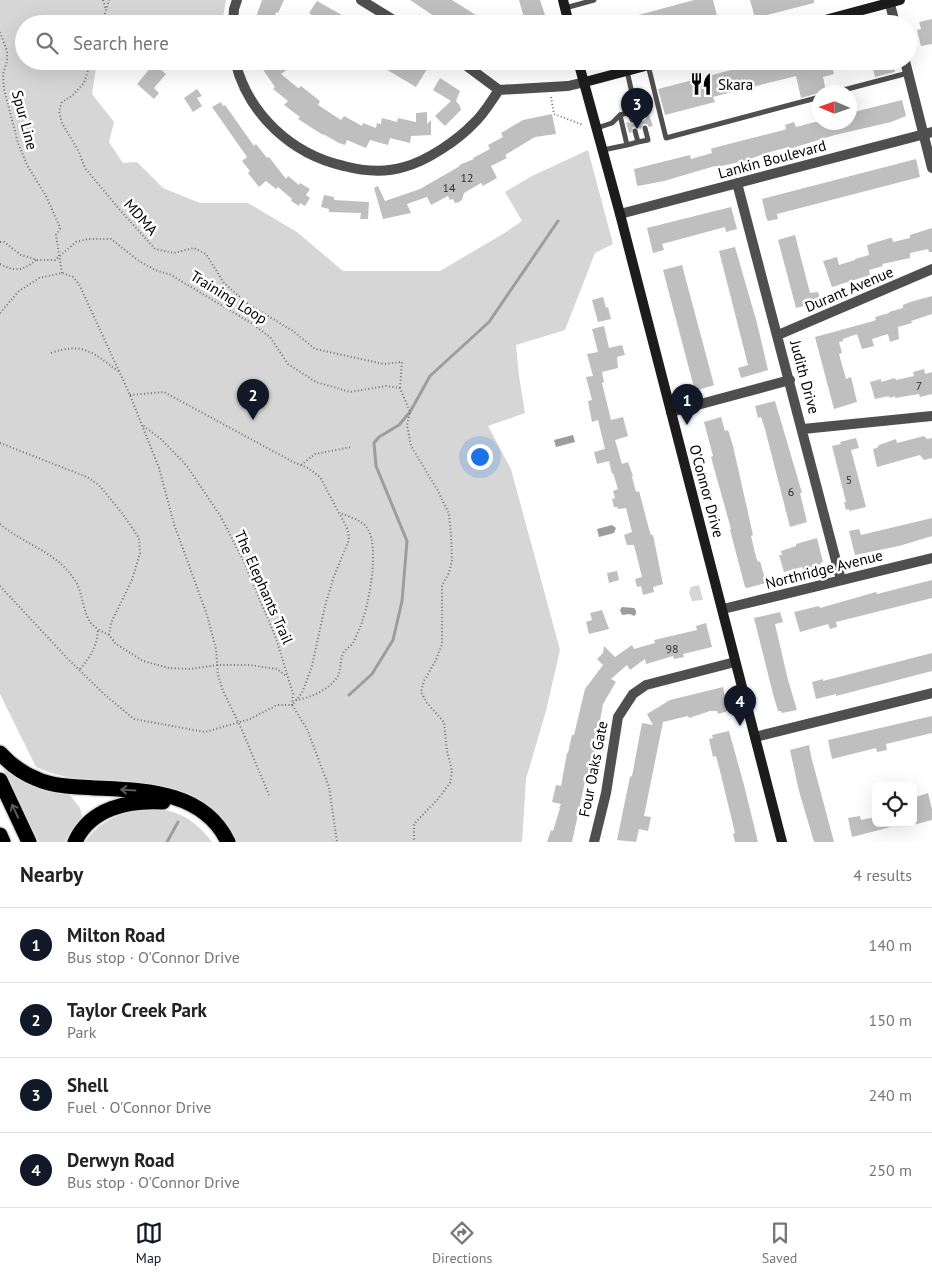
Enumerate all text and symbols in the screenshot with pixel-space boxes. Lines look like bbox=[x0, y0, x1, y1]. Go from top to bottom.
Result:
search box bbox=[15, 15, 917, 70]
icon: search bbox=[33, 29, 61, 57]
text: Search here bbox=[73, 31, 169, 55]
restaurant icon: Skara bbox=[688, 71, 714, 97]
place label: Skara bbox=[718, 75, 753, 94]
north arrow bbox=[812, 85, 857, 130]
street label: Spur Line bbox=[8, 88, 42, 152]
pin: 3 bbox=[621, 88, 653, 129]
street label: Lankin Boulevard bbox=[716, 135, 828, 183]
house number: 12 bbox=[460, 170, 474, 185]
house number: 14 bbox=[442, 180, 456, 195]
street label: MDMA bbox=[120, 195, 162, 239]
street label: Durant Avenue bbox=[802, 262, 896, 316]
street label: Training Loop bbox=[187, 266, 271, 328]
street label: Judith Drive bbox=[786, 337, 824, 416]
house number: 7 bbox=[916, 378, 922, 393]
pin: 2 bbox=[237, 379, 269, 420]
pin: 1 bbox=[671, 384, 703, 425]
street label: O'Connor Drive bbox=[685, 442, 729, 540]
your location bbox=[467, 444, 493, 470]
house number: 5 bbox=[846, 472, 852, 487]
house number: 6 bbox=[788, 484, 794, 499]
street label: The Elephants Trail bbox=[230, 527, 298, 648]
street label: Northridge Avenue bbox=[763, 545, 885, 593]
house number: 98 bbox=[665, 641, 679, 656]
pin: 4 bbox=[724, 685, 756, 726]
street label: Four Oaks Gate bbox=[574, 719, 612, 819]
map controls bbox=[872, 782, 917, 827]
button: locate bbox=[872, 782, 917, 827]
one-way arrow bbox=[121, 785, 137, 794]
one-way arrow bbox=[9, 804, 19, 819]
text: Nearby bbox=[20, 861, 83, 888]
text: 4 results bbox=[853, 865, 912, 885]
text: Milton Road bbox=[67, 923, 165, 947]
text: 1 bbox=[31, 935, 41, 955]
text: 140 m bbox=[869, 935, 912, 955]
text: Bus stop · O'Connor Drive bbox=[67, 947, 240, 967]
text: Taylor Creek Park bbox=[67, 998, 207, 1022]
text: 2 bbox=[31, 1010, 41, 1030]
text: 150 m bbox=[869, 1010, 912, 1030]
text: Park bbox=[67, 1022, 96, 1042]
text: Shell bbox=[67, 1073, 108, 1097]
text: 3 bbox=[31, 1085, 41, 1105]
text: 240 m bbox=[869, 1085, 912, 1105]
text: Fuel · O'Connor Drive bbox=[67, 1097, 211, 1117]
text: Derwyn Road bbox=[67, 1148, 175, 1172]
text: 4 bbox=[31, 1160, 41, 1180]
text: 250 m bbox=[869, 1160, 912, 1180]
text: Bus stop · O'Connor Drive bbox=[67, 1172, 240, 1192]
tab: Map bbox=[135, 1219, 163, 1267]
tab: Directions bbox=[432, 1219, 492, 1267]
tab: Saved bbox=[762, 1219, 797, 1267]

